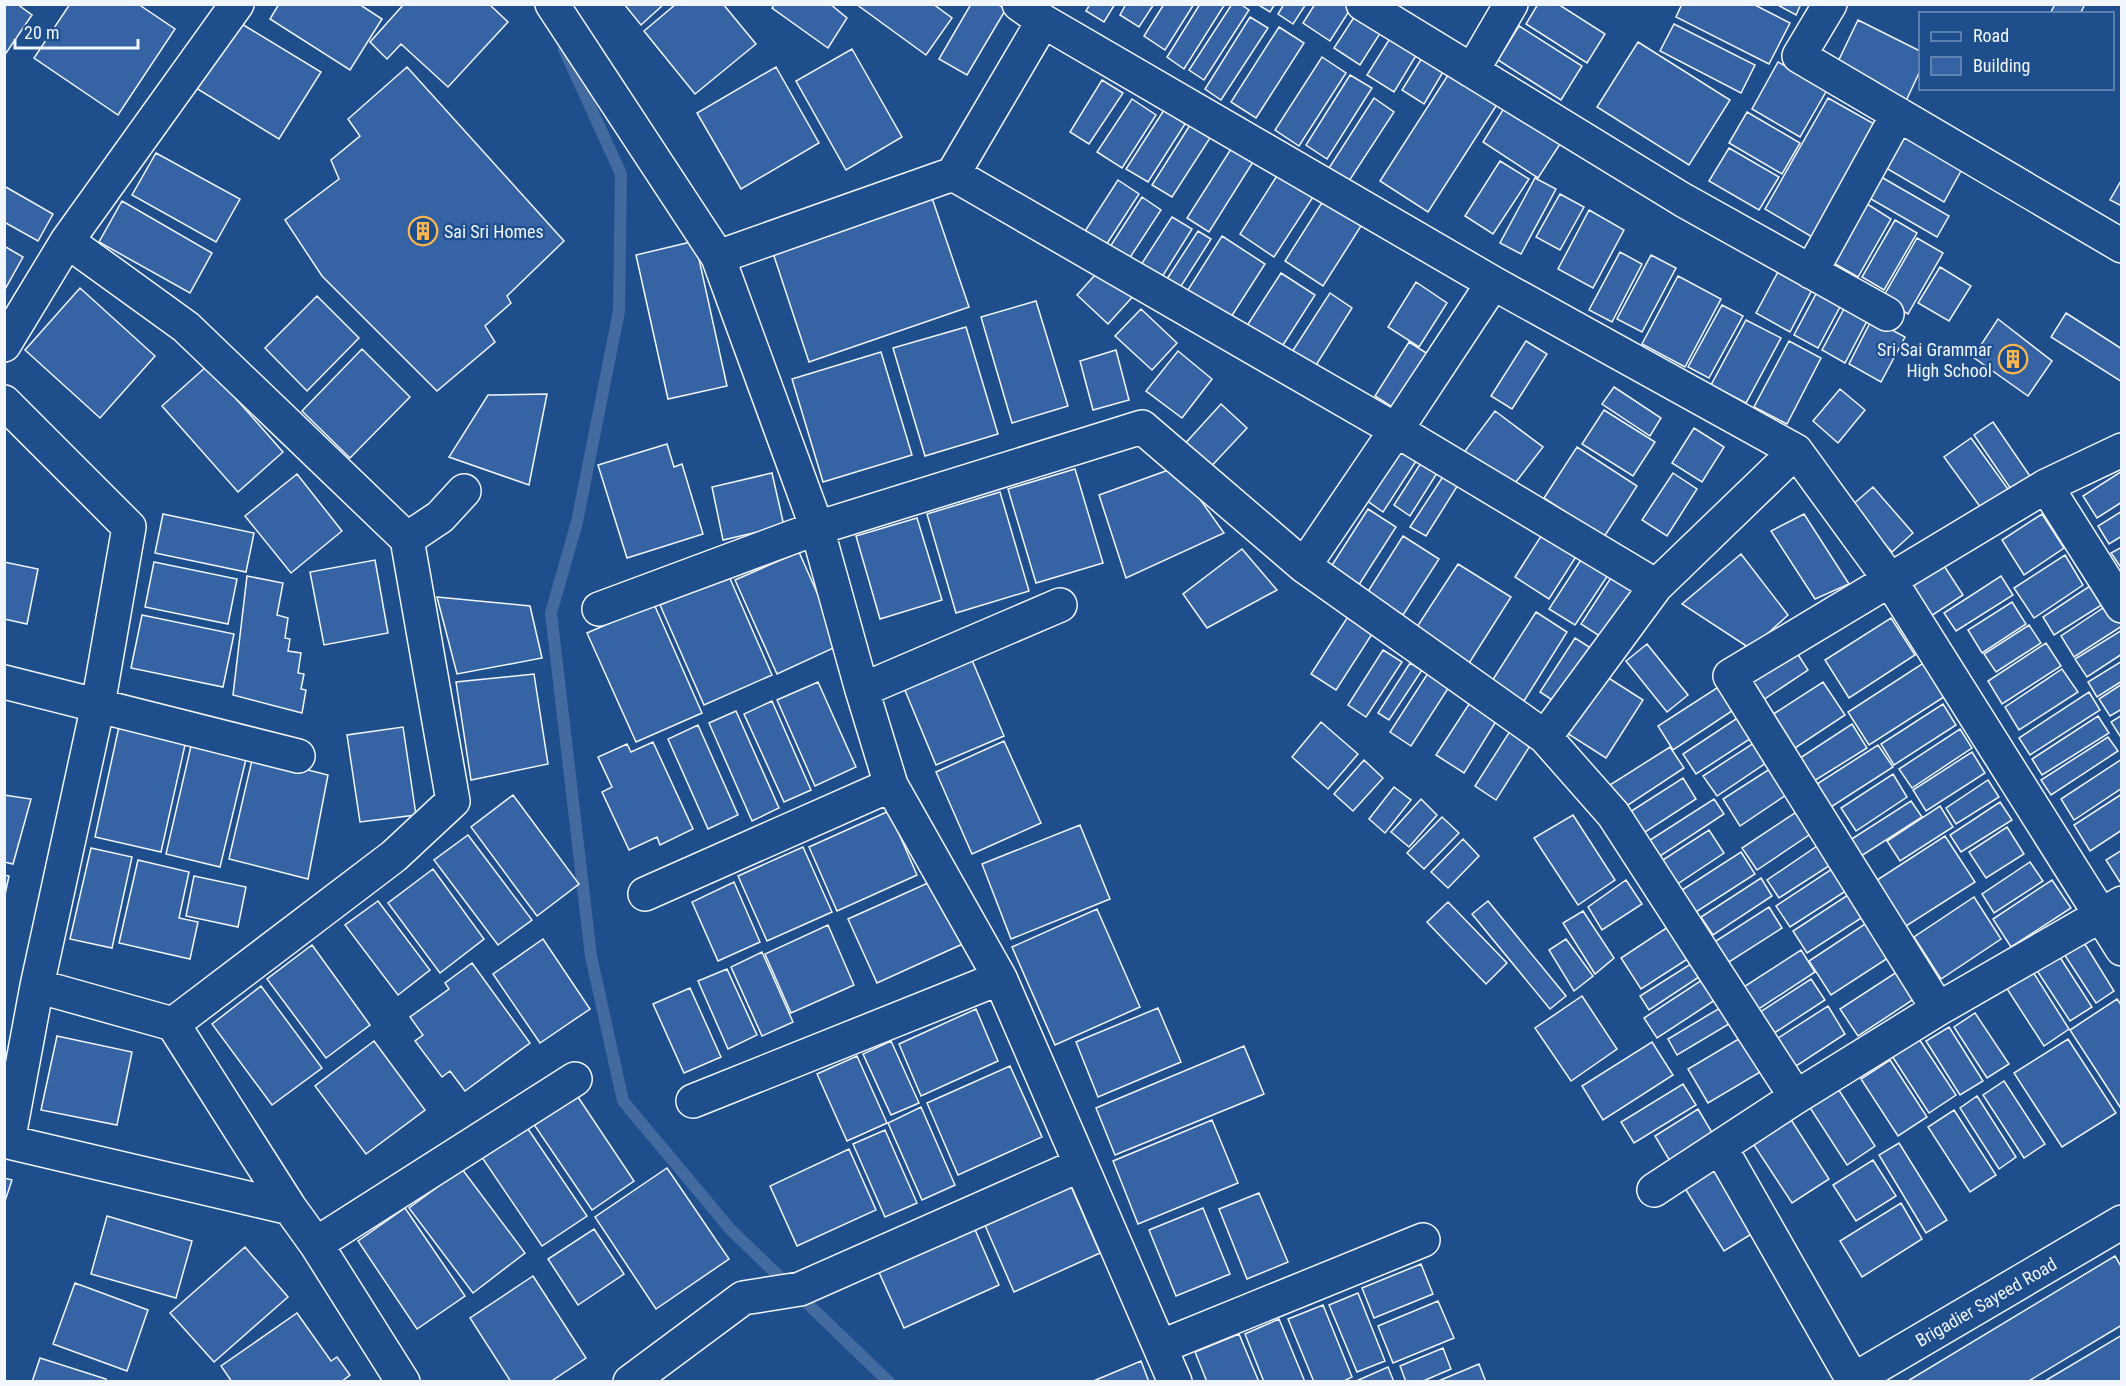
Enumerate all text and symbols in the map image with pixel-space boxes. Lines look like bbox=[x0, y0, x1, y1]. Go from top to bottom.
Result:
scale bar bbox=[15, 12, 138, 50]
legend bbox=[1919, 12, 2114, 90]
text: 20 m bbox=[24, 22, 59, 43]
text: Road bbox=[1973, 25, 2009, 46]
text: Building bbox=[1973, 55, 2030, 76]
building icon: Sai Sri Homes bbox=[407, 215, 439, 247]
place label: Sai Sri Homes bbox=[444, 221, 544, 242]
place label: Sri Sai Grammar High School bbox=[1877, 339, 1993, 381]
building icon: Sri Sai Grammar High School bbox=[1997, 343, 2029, 375]
street label: Brigadier Sayeed Road bbox=[1912, 1253, 2060, 1351]

